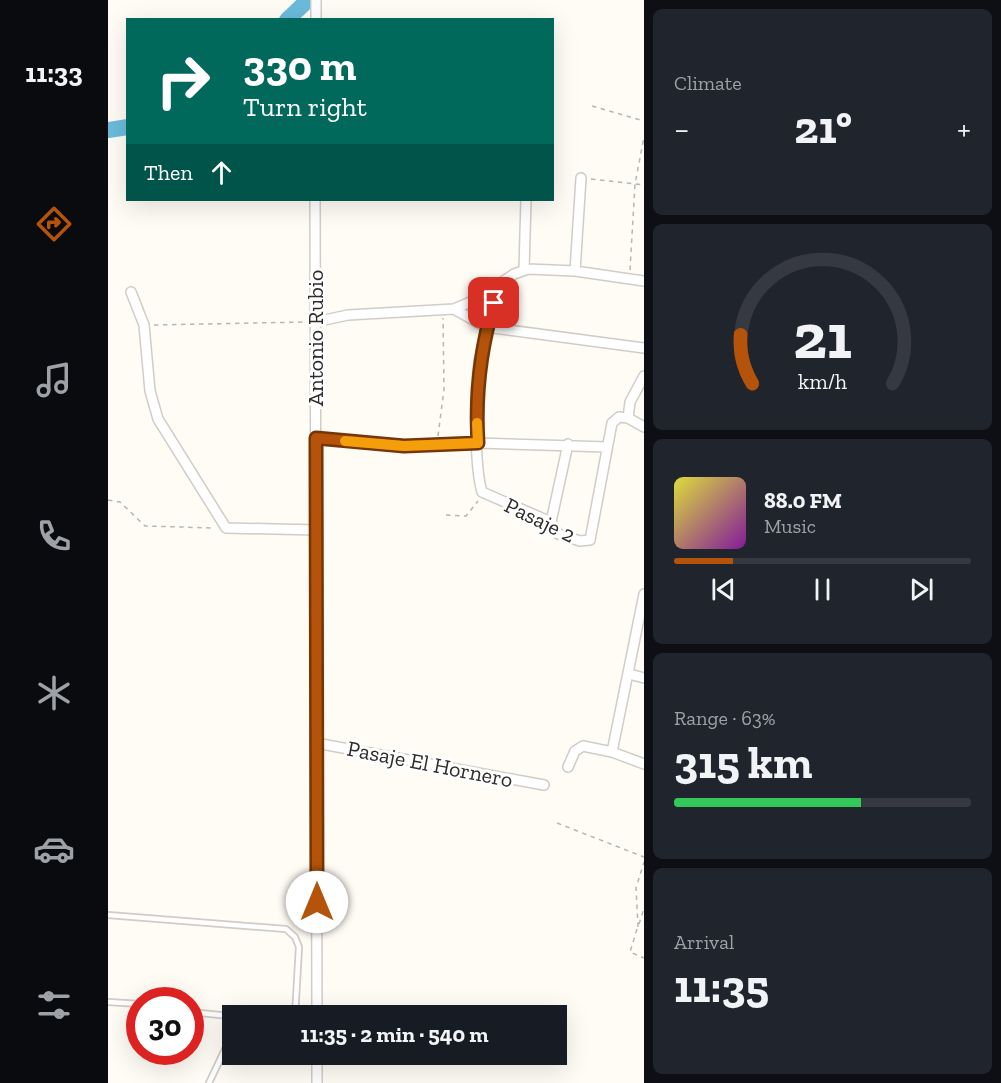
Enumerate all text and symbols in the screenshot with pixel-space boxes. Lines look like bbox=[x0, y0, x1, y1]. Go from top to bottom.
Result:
text: 330 m bbox=[243, 40, 357, 91]
icon: right bbox=[144, 42, 222, 120]
text: 11:33 bbox=[25, 57, 83, 89]
text: Climate bbox=[674, 71, 742, 95]
text: Turn right bbox=[243, 91, 367, 123]
text: 21° bbox=[794, 101, 852, 155]
text: − bbox=[674, 109, 689, 148]
text: + bbox=[957, 109, 971, 148]
icon: ahead bbox=[205, 156, 238, 189]
text: Then bbox=[144, 159, 193, 186]
icon: directions bbox=[33, 203, 75, 245]
street label: Antonio Rubio bbox=[302, 270, 329, 406]
pin bbox=[468, 277, 519, 328]
icon: arrive bbox=[477, 286, 510, 319]
text: 21 bbox=[793, 299, 852, 374]
icon: music bbox=[33, 359, 75, 401]
text: km/h bbox=[798, 369, 847, 394]
text: 88.0 FM bbox=[764, 487, 842, 514]
street label: Pasaje 2 bbox=[500, 491, 580, 549]
text: Music bbox=[764, 514, 816, 538]
icon: phone bbox=[33, 515, 75, 557]
icon: previous bbox=[707, 573, 740, 606]
icon: pause bbox=[806, 573, 839, 606]
icon: next bbox=[905, 573, 938, 606]
icon: climate bbox=[33, 672, 75, 714]
text: Range · 63% bbox=[674, 706, 775, 730]
street label: Pasaje El Hornero bbox=[345, 735, 515, 793]
text: 315 km bbox=[674, 736, 812, 790]
icon: car bbox=[33, 828, 75, 870]
position arrow bbox=[285, 870, 349, 934]
text: Arrival bbox=[674, 930, 734, 954]
text: 11:35 bbox=[674, 960, 769, 1014]
icon: filters bbox=[33, 984, 75, 1026]
speed limit sign: 30 bbox=[126, 987, 204, 1065]
text: 11:35 · 2 min · 540 m bbox=[301, 1021, 488, 1048]

